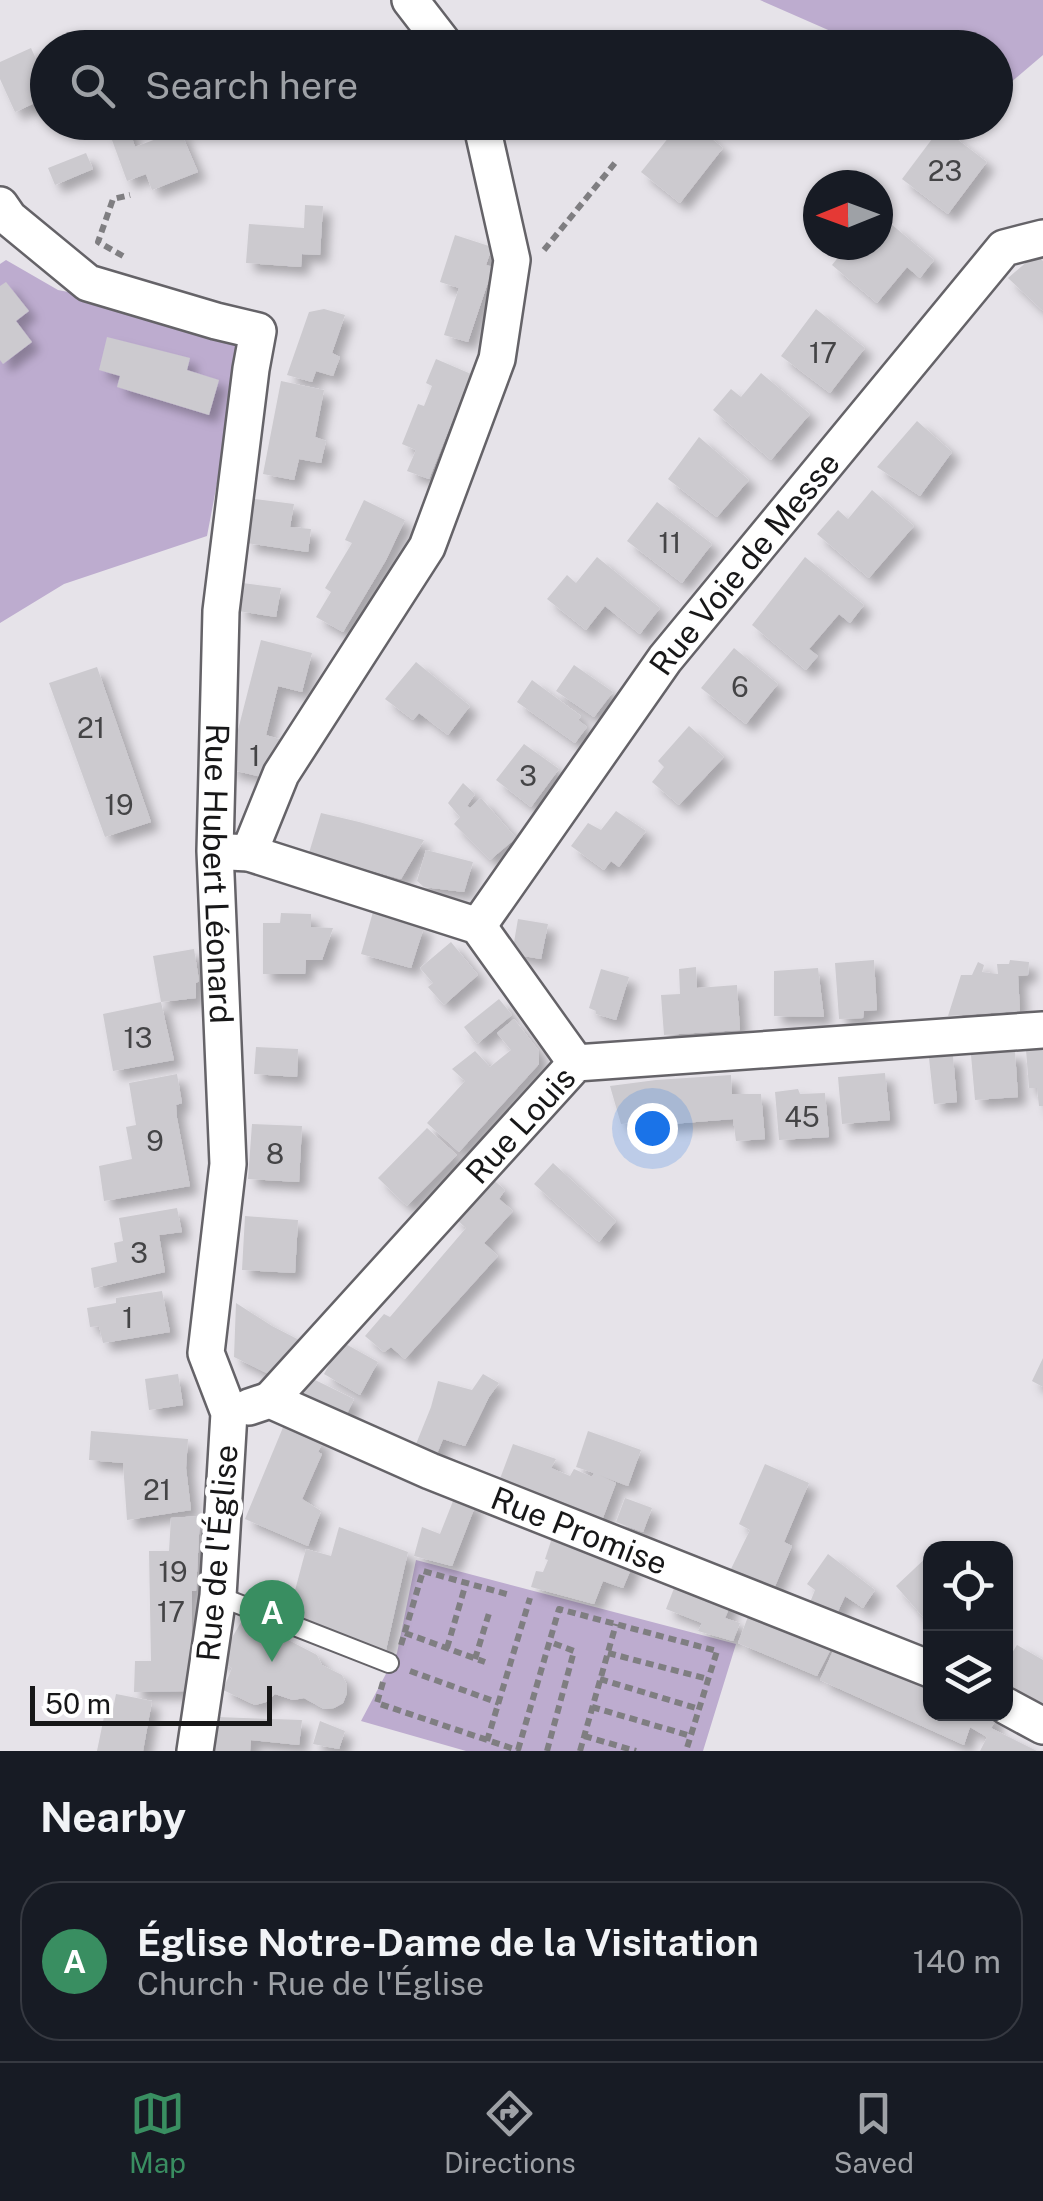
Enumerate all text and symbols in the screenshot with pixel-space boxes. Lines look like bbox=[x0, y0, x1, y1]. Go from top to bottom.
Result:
search box bbox=[30, 30, 1013, 140]
icon: search bbox=[65, 58, 120, 113]
text: Search here bbox=[145, 63, 358, 108]
house number: 23 bbox=[928, 154, 962, 187]
north arrow bbox=[803, 170, 893, 260]
house number: 17 bbox=[809, 336, 837, 369]
street label: Rue Voie de Messe bbox=[641, 444, 847, 682]
house number: 11 bbox=[659, 526, 681, 559]
house number: 6 bbox=[731, 670, 749, 703]
house number: 21 bbox=[77, 711, 105, 744]
street label: Rue Hubert Léonard bbox=[196, 723, 241, 1024]
house number: 1 bbox=[249, 739, 261, 772]
house number: 3 bbox=[519, 759, 537, 792]
house number: 19 bbox=[105, 788, 133, 821]
house number: 13 bbox=[123, 1021, 153, 1054]
street label: Rue Louis bbox=[458, 1059, 582, 1191]
house number: 45 bbox=[784, 1100, 820, 1133]
your location bbox=[627, 1103, 678, 1154]
house number: 9 bbox=[146, 1124, 164, 1157]
house number: 8 bbox=[266, 1137, 284, 1170]
house number: 3 bbox=[130, 1236, 148, 1269]
house number: 1 bbox=[122, 1301, 134, 1334]
street label: Rue de l'Église bbox=[189, 1443, 245, 1663]
house number: 21 bbox=[143, 1473, 171, 1506]
street label: Rue Promise bbox=[486, 1479, 673, 1582]
map controls bbox=[923, 1541, 1013, 1721]
button: locate bbox=[923, 1541, 1013, 1631]
house number: 19 bbox=[159, 1555, 187, 1588]
pin: A bbox=[240, 1580, 304, 1662]
house number: 17 bbox=[157, 1595, 185, 1628]
button: layers bbox=[923, 1631, 1013, 1721]
scale bar bbox=[30, 1681, 272, 1726]
text: 50 m bbox=[45, 1687, 111, 1720]
text: Nearby bbox=[40, 1792, 186, 1841]
text: Église Notre-Dame de la Visitation bbox=[137, 1920, 759, 1965]
text: A bbox=[63, 1943, 86, 1980]
text: 140 m bbox=[913, 1943, 1001, 1980]
text: Church · Rue de l'Église bbox=[137, 1965, 484, 2002]
tab: Map bbox=[129, 2086, 186, 2179]
tab: Directions bbox=[444, 2086, 576, 2179]
tab: Saved bbox=[834, 2086, 914, 2179]

